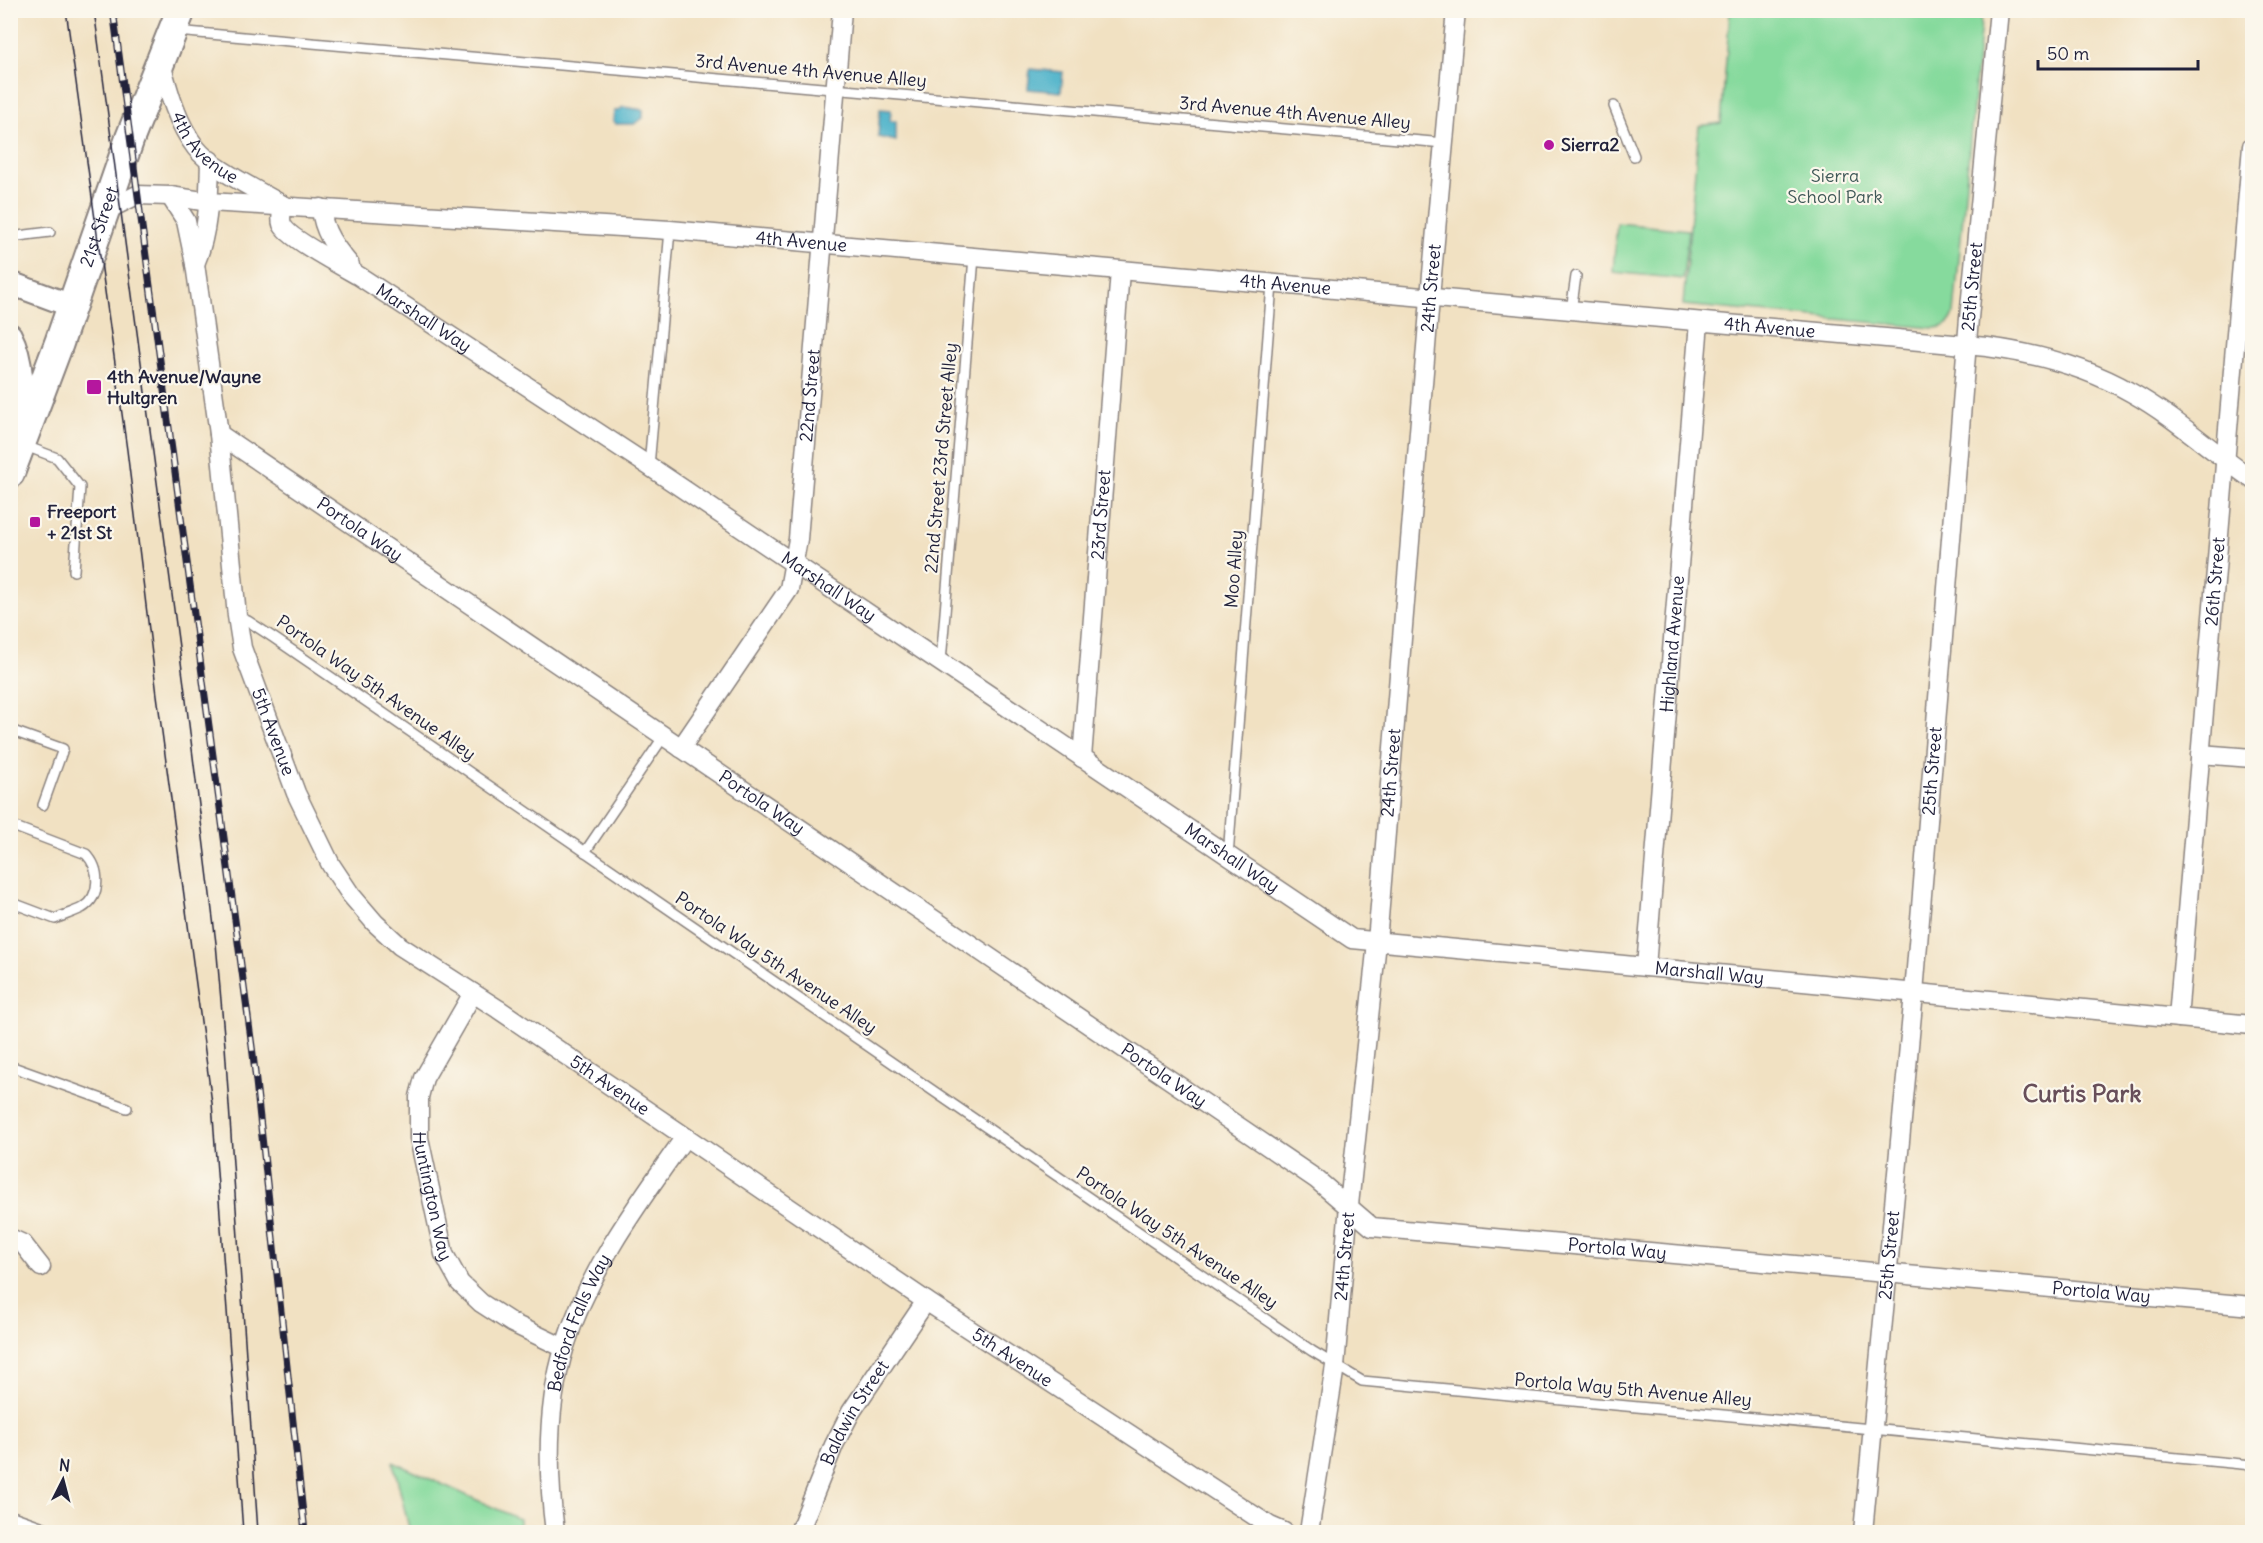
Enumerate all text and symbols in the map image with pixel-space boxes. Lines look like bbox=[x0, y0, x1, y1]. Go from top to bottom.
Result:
scale bar bbox=[2038, 33, 2198, 71]
text: 50 m bbox=[2047, 42, 2089, 65]
street label: 3rd Avenue 4th Avenue Alley bbox=[694, 49, 928, 92]
street label: 3rd Avenue 4th Avenue Alley bbox=[1178, 91, 1412, 134]
street label: 4th Avenue bbox=[166, 108, 243, 188]
place label: Sierra2 bbox=[1561, 133, 1620, 156]
marker: Sierra2 bbox=[1542, 138, 1556, 152]
park label: Sierra School Park bbox=[1787, 164, 1883, 208]
street label: 21st Street bbox=[74, 183, 123, 270]
street label: 4th Avenue bbox=[755, 226, 848, 257]
street label: 25th Street bbox=[1956, 241, 1987, 332]
street label: 24th Street bbox=[1415, 243, 1446, 333]
street label: 4th Avenue bbox=[1239, 269, 1332, 300]
street label: Marshall Way bbox=[372, 278, 476, 357]
street label: 4th Avenue bbox=[1723, 312, 1816, 343]
street label: 22nd Street 23rd Street Alley bbox=[919, 342, 962, 574]
street label: 22nd Street bbox=[794, 348, 825, 443]
place label: 4th Avenue/Wayne Hultgren bbox=[107, 365, 262, 409]
marker: 4th Avenue/Wayne Hultgren bbox=[85, 378, 103, 396]
street label: 23rd Street bbox=[1086, 469, 1115, 561]
street label: Portola Way bbox=[313, 492, 407, 566]
place label: Freeport + 21st St bbox=[47, 500, 117, 544]
marker: Freeport + 21st St bbox=[28, 515, 42, 529]
street label: Moo Alley bbox=[1219, 529, 1248, 609]
street label: 26th Street bbox=[2199, 536, 2230, 627]
street label: Marshall Way bbox=[777, 546, 881, 627]
street label: Highland Avenue bbox=[1655, 575, 1689, 713]
street label: Portola Way 5th Avenue Alley bbox=[272, 611, 480, 765]
street label: 5th Avenue bbox=[247, 685, 299, 779]
street label: 25th Street bbox=[1916, 726, 1947, 816]
street label: 24th Street bbox=[1375, 727, 1406, 818]
street label: Portola Way bbox=[715, 765, 809, 839]
street label: Marshall Way bbox=[1180, 818, 1284, 898]
street label: Portola Way 5th Avenue Alley bbox=[671, 886, 882, 1039]
street label: Marshall Way bbox=[1654, 956, 1765, 989]
street label: Portola Way bbox=[1117, 1038, 1211, 1112]
street label: 5th Avenue bbox=[566, 1050, 654, 1120]
district label: Curtis Park bbox=[2023, 1078, 2141, 1108]
street label: Huntington Way bbox=[408, 1131, 458, 1265]
street label: Portola Way 5th Avenue Alley bbox=[1072, 1161, 1283, 1314]
street label: 25th Street bbox=[1873, 1210, 1904, 1301]
street label: 24th Street bbox=[1329, 1211, 1359, 1302]
street label: Portola Way bbox=[1567, 1233, 1668, 1264]
street label: Bedford Falls Way bbox=[542, 1250, 615, 1394]
street label: Portola Way bbox=[2051, 1276, 2152, 1308]
street label: 5th Avenue bbox=[968, 1322, 1057, 1392]
street label: Baldwin Street bbox=[815, 1356, 894, 1468]
street label: Portola Way 5th Avenue Alley bbox=[1513, 1368, 1753, 1411]
north arrow bbox=[33, 1450, 93, 1510]
text: N bbox=[58, 1455, 71, 1476]

